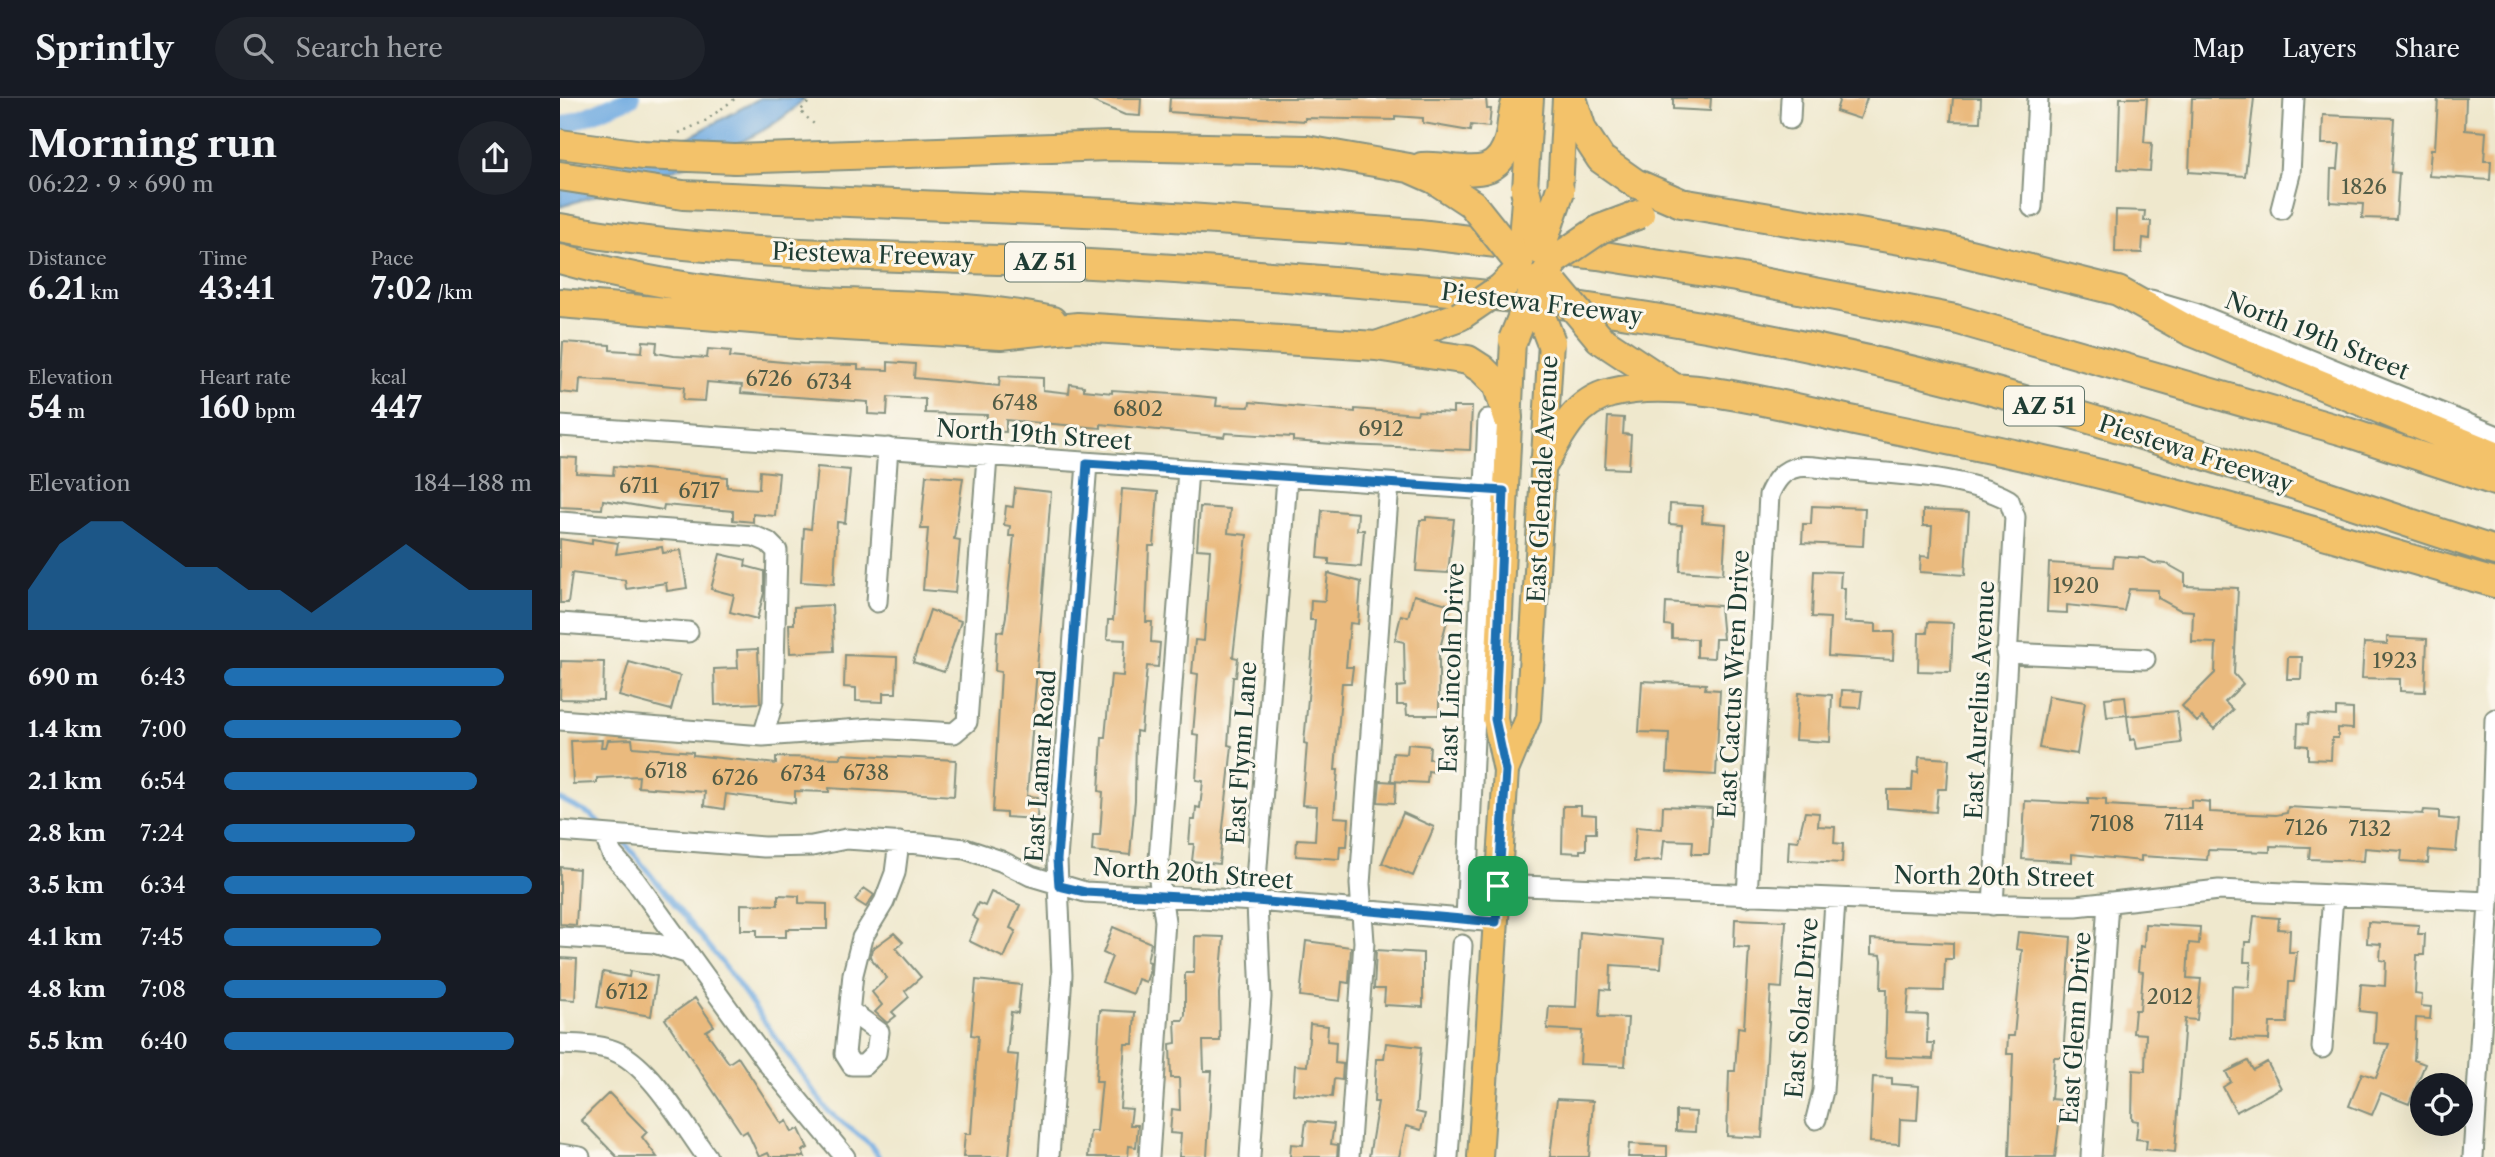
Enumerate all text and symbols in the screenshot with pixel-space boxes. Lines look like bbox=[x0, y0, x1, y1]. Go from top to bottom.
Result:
search box bbox=[215, 17, 705, 80]
text: Sprintly bbox=[35, 28, 173, 69]
icon: search bbox=[239, 29, 277, 67]
text: Search here bbox=[295, 32, 443, 64]
text: Map bbox=[2193, 34, 2244, 63]
text: Layers bbox=[2282, 34, 2357, 63]
text: Share bbox=[2395, 34, 2460, 63]
text: Morning run bbox=[28, 120, 277, 167]
button: share bbox=[458, 121, 532, 195]
text: 06:22 · 9 × 690 m bbox=[28, 170, 214, 198]
house number: 1826 bbox=[2341, 174, 2387, 199]
street label: Piestewa Freeway bbox=[771, 236, 976, 273]
road number: AZ 51 bbox=[1005, 242, 1085, 281]
text: Distance bbox=[28, 247, 107, 270]
text: Time bbox=[199, 247, 247, 270]
text: Pace bbox=[371, 247, 414, 270]
text: 6.21 bbox=[28, 270, 85, 307]
text: 43:41 bbox=[199, 270, 274, 307]
text: 7:02 bbox=[371, 270, 432, 307]
street label: Piestewa Freeway bbox=[1440, 277, 1645, 330]
text: km bbox=[85, 281, 119, 304]
text: /km bbox=[432, 281, 473, 304]
street label: North 19th Street bbox=[2221, 285, 2414, 386]
street label: East Glendale Avenue bbox=[1522, 354, 1563, 604]
text: Elevation bbox=[28, 366, 113, 389]
text: Heart rate bbox=[199, 366, 291, 389]
text: kcal bbox=[371, 366, 407, 389]
house number: 6726 bbox=[746, 366, 792, 391]
house number: 6734 bbox=[806, 369, 852, 394]
road number: AZ 51 bbox=[2004, 386, 2084, 426]
text: 54 bbox=[28, 389, 62, 426]
text: 160 bbox=[199, 389, 250, 426]
text: 447 bbox=[371, 389, 422, 426]
house number: 6748 bbox=[992, 390, 1038, 415]
house number: 6802 bbox=[1113, 396, 1163, 421]
text: m bbox=[62, 400, 85, 423]
text: bpm bbox=[250, 400, 296, 423]
street label: Piestewa Freeway bbox=[2095, 408, 2298, 499]
street label: North 19th Street bbox=[935, 413, 1133, 456]
house number: 6912 bbox=[1358, 416, 1404, 441]
text: Elevation bbox=[28, 469, 131, 497]
text: 184–188 m bbox=[414, 469, 532, 497]
house number: 6711 bbox=[619, 473, 659, 498]
house number: 6717 bbox=[678, 478, 720, 503]
street label: East Cactus Wren Drive bbox=[1712, 549, 1755, 819]
street label: East Lincoln Drive bbox=[1433, 562, 1470, 774]
house number: 1920 bbox=[2053, 573, 2099, 598]
street label: East Aurelius Avenue bbox=[1959, 580, 2000, 820]
house number: 1923 bbox=[2373, 648, 2417, 673]
street label: East Flynn Lane bbox=[1221, 660, 1262, 846]
text: 690 m bbox=[28, 663, 99, 691]
text: 6:43 bbox=[140, 663, 186, 691]
street label: East Lamar Road bbox=[1019, 668, 1062, 863]
text: 1.4 km bbox=[28, 715, 102, 743]
text: 7:00 bbox=[140, 715, 187, 743]
house number: 6718 bbox=[644, 758, 688, 783]
house number: 6738 bbox=[843, 760, 889, 785]
house number: 6734 bbox=[780, 761, 826, 786]
house number: 6726 bbox=[712, 765, 758, 790]
text: 2.1 km bbox=[28, 767, 102, 795]
text: 6:54 bbox=[140, 767, 186, 795]
house number: 7114 bbox=[2164, 810, 2204, 835]
house number: 7108 bbox=[2090, 811, 2134, 836]
house number: 7126 bbox=[2284, 815, 2328, 840]
house number: 7132 bbox=[2349, 816, 2391, 841]
text: 2.8 km bbox=[28, 819, 106, 847]
text: 7:24 bbox=[140, 819, 184, 847]
street label: North 20th Street bbox=[1092, 852, 1295, 895]
pin bbox=[1468, 856, 1528, 916]
street label: North 20th Street bbox=[1893, 860, 2095, 893]
icon: arrive bbox=[1479, 867, 1517, 905]
text: 3.5 km bbox=[28, 871, 104, 899]
text: 6:34 bbox=[140, 871, 186, 899]
street label: East Solar Drive bbox=[1779, 916, 1824, 1100]
text: 4.1 km bbox=[28, 923, 102, 951]
text: 7:45 bbox=[140, 923, 184, 951]
street label: East Glenn Drive bbox=[2054, 931, 2097, 1125]
text: 4.8 km bbox=[28, 975, 106, 1003]
text: 7:08 bbox=[140, 975, 186, 1003]
house number: 6712 bbox=[605, 979, 649, 1004]
house number: 2012 bbox=[2147, 984, 2193, 1009]
text: 5.5 km bbox=[28, 1027, 104, 1055]
text: 6:40 bbox=[140, 1027, 188, 1055]
map controls bbox=[2410, 1073, 2473, 1136]
button: locate bbox=[2410, 1073, 2473, 1136]

